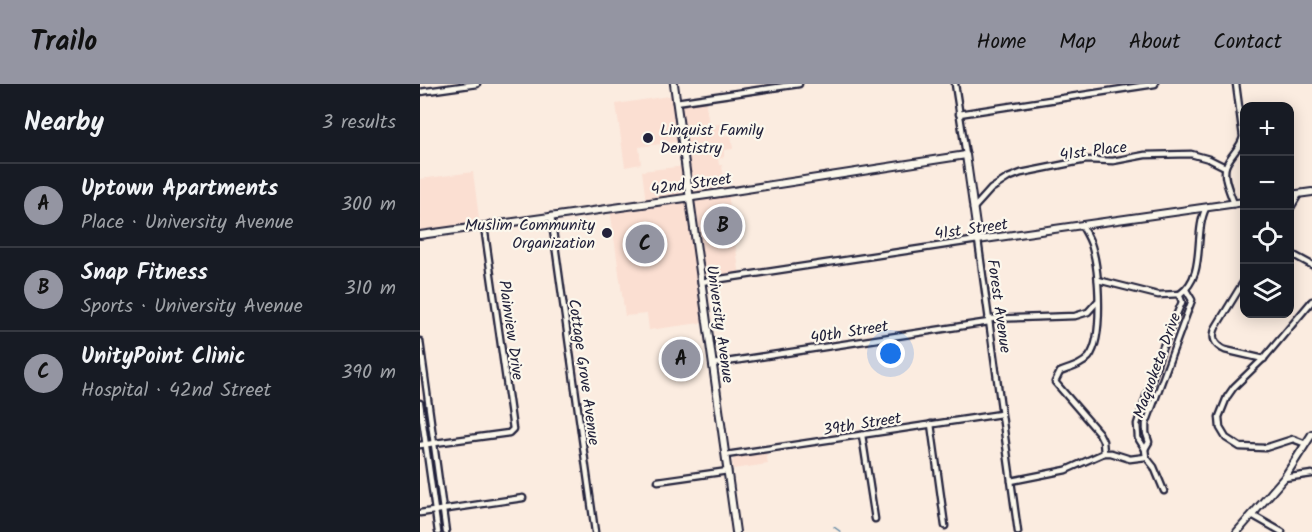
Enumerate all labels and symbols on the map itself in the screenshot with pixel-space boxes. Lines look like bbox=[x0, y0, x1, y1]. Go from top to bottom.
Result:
place label: Linquist Family Dentistry bbox=[660, 118, 764, 161]
marker: Linquist Family Dentistry bbox=[641, 131, 655, 145]
street label: 41st Place bbox=[1058, 135, 1128, 168]
street label: 42nd Street bbox=[649, 166, 734, 203]
pin: B bbox=[704, 204, 742, 248]
street label: 41st Street bbox=[933, 212, 1010, 247]
place label: Muslim Community Organization bbox=[465, 213, 595, 256]
pin: C bbox=[626, 222, 664, 266]
marker: Muslim Community Organization bbox=[600, 226, 614, 240]
street label: Forest Avenue bbox=[980, 258, 1017, 355]
street label: University Avenue bbox=[699, 264, 740, 385]
street label: Plainview Drive bbox=[491, 279, 530, 382]
street label: Cottage Grove Avenue bbox=[561, 297, 606, 447]
street label: Maquoketa Drive bbox=[1127, 309, 1188, 422]
street label: 40th Street bbox=[808, 314, 891, 351]
pin: A bbox=[662, 336, 700, 382]
your location bbox=[876, 339, 905, 368]
street label: 39th Street bbox=[821, 406, 904, 443]

